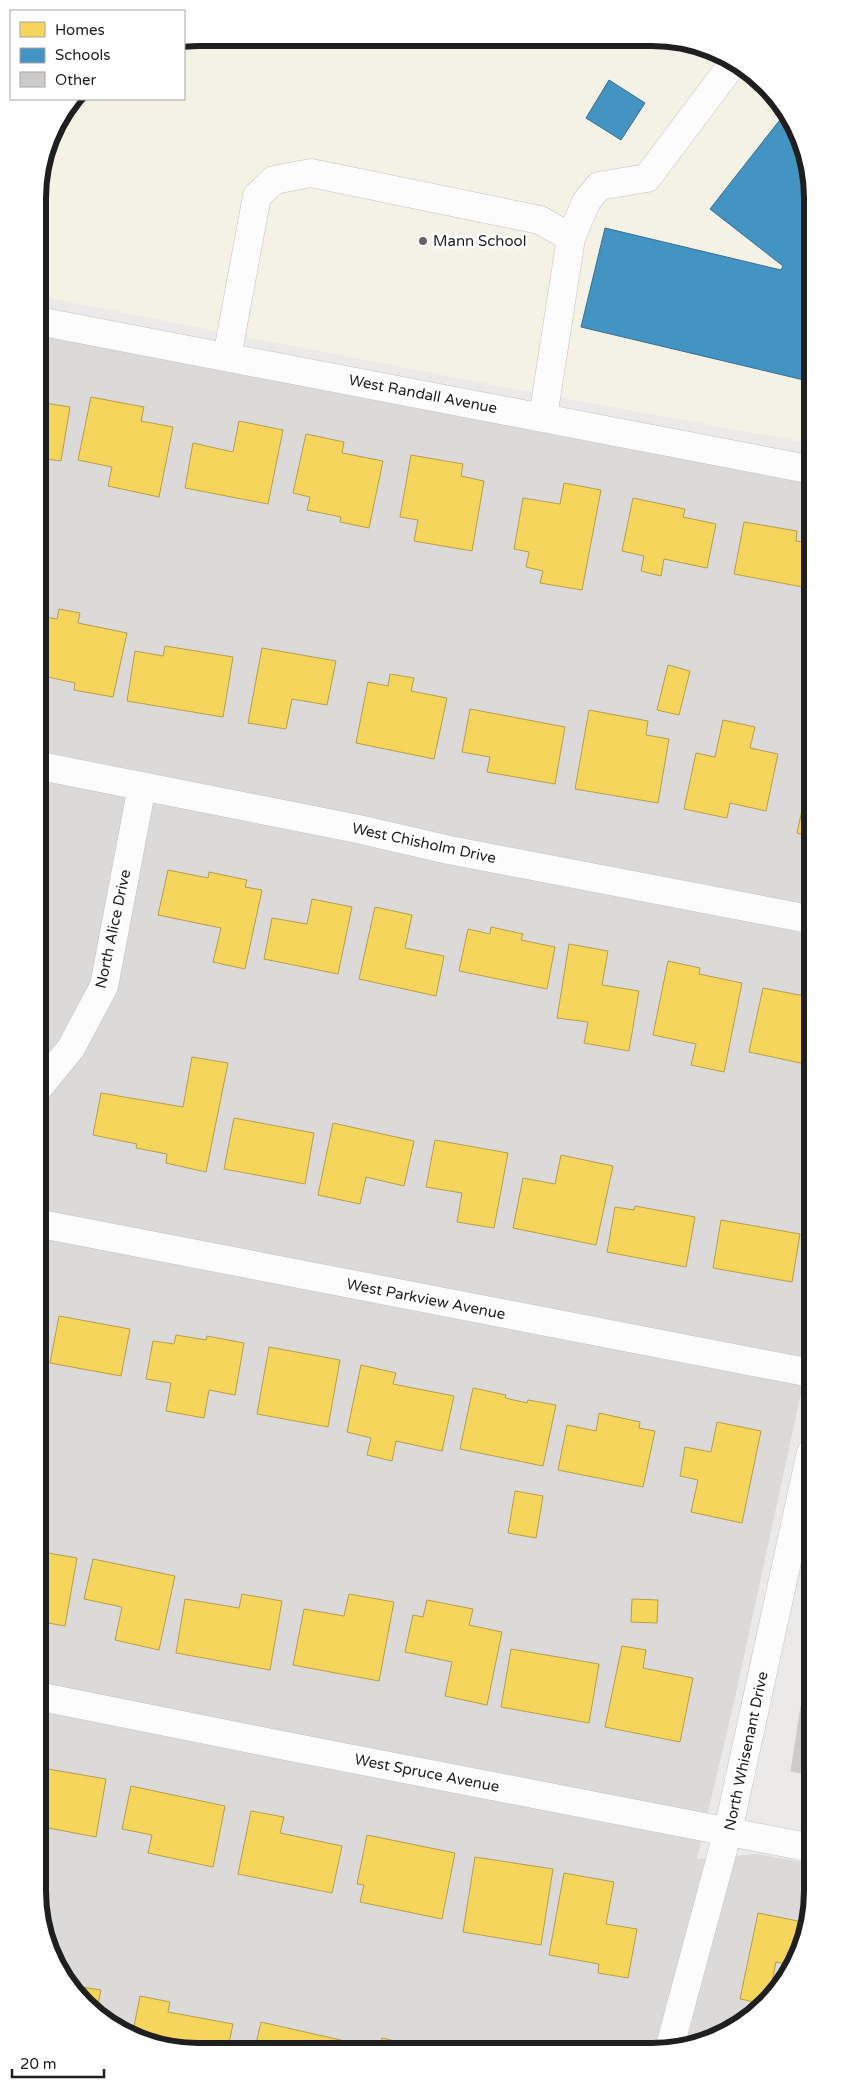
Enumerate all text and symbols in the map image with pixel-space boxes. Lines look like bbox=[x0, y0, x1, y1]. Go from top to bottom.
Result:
legend bbox=[10, 10, 185, 100]
text: Homes bbox=[55, 21, 105, 39]
text: Schools bbox=[55, 46, 111, 64]
text: Other bbox=[55, 71, 97, 89]
place label: Mann School bbox=[433, 232, 526, 250]
marker: Mann School bbox=[417, 235, 429, 247]
street label: West Randall Avenue bbox=[347, 371, 499, 417]
street label: West Chisholm Drive bbox=[350, 819, 498, 867]
street label: North Alice Drive bbox=[92, 868, 134, 990]
street label: West Parkview Avenue bbox=[345, 1275, 507, 1323]
street label: North Whisenant Drive bbox=[720, 1670, 772, 1832]
street label: West Spruce Avenue bbox=[353, 1750, 501, 1796]
scale bar bbox=[12, 2046, 105, 2078]
text: 20 m bbox=[20, 2055, 57, 2073]

